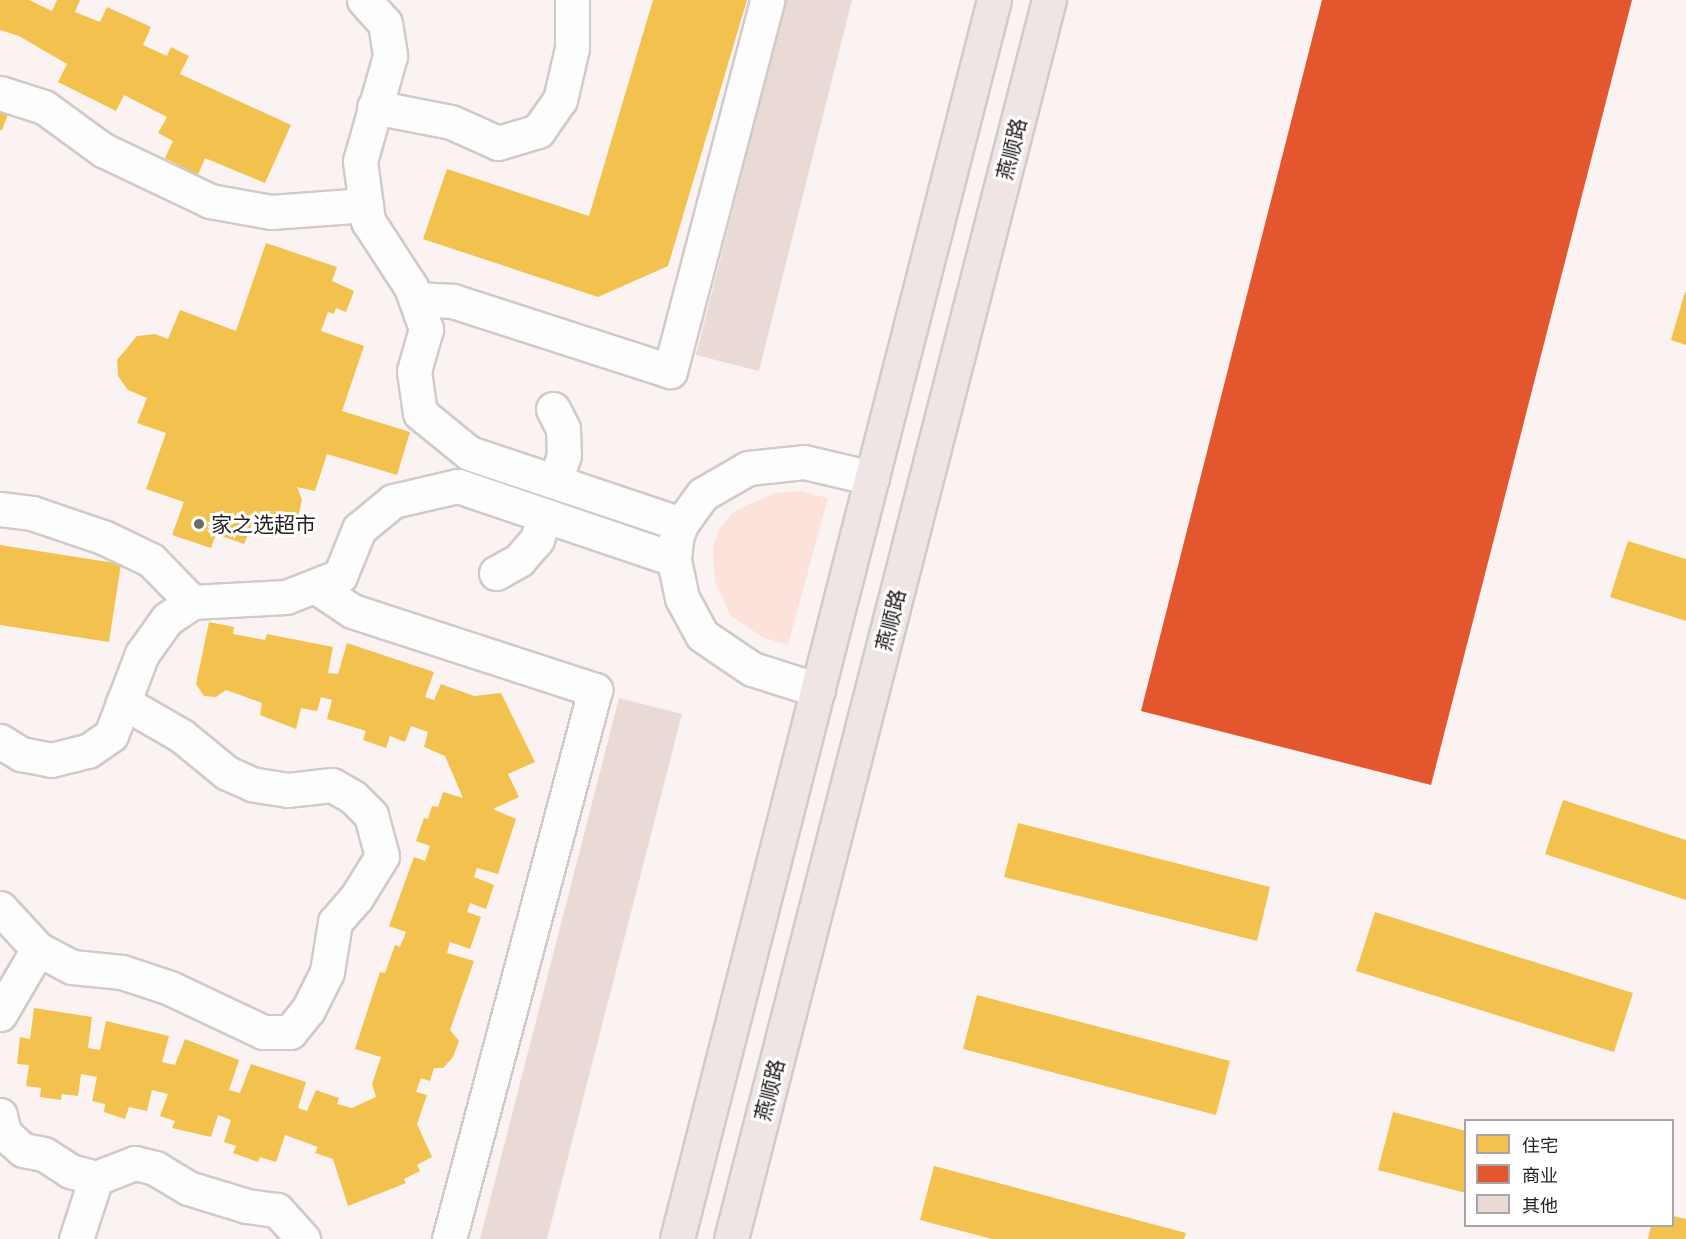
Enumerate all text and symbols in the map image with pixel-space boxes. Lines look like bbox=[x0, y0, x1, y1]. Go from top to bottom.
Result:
street label: 燕顺路 bbox=[991, 115, 1031, 183]
place label: 家之选超市 bbox=[211, 511, 316, 537]
marker: 家之选超市 bbox=[192, 517, 206, 531]
street label: 燕顺路 bbox=[870, 586, 910, 654]
street label: 燕顺路 bbox=[749, 1056, 789, 1124]
legend bbox=[1464, 1119, 1674, 1227]
text: 住宅 bbox=[1522, 1133, 1558, 1157]
text: 商业 bbox=[1522, 1163, 1558, 1187]
text: 其他 bbox=[1522, 1193, 1558, 1217]

